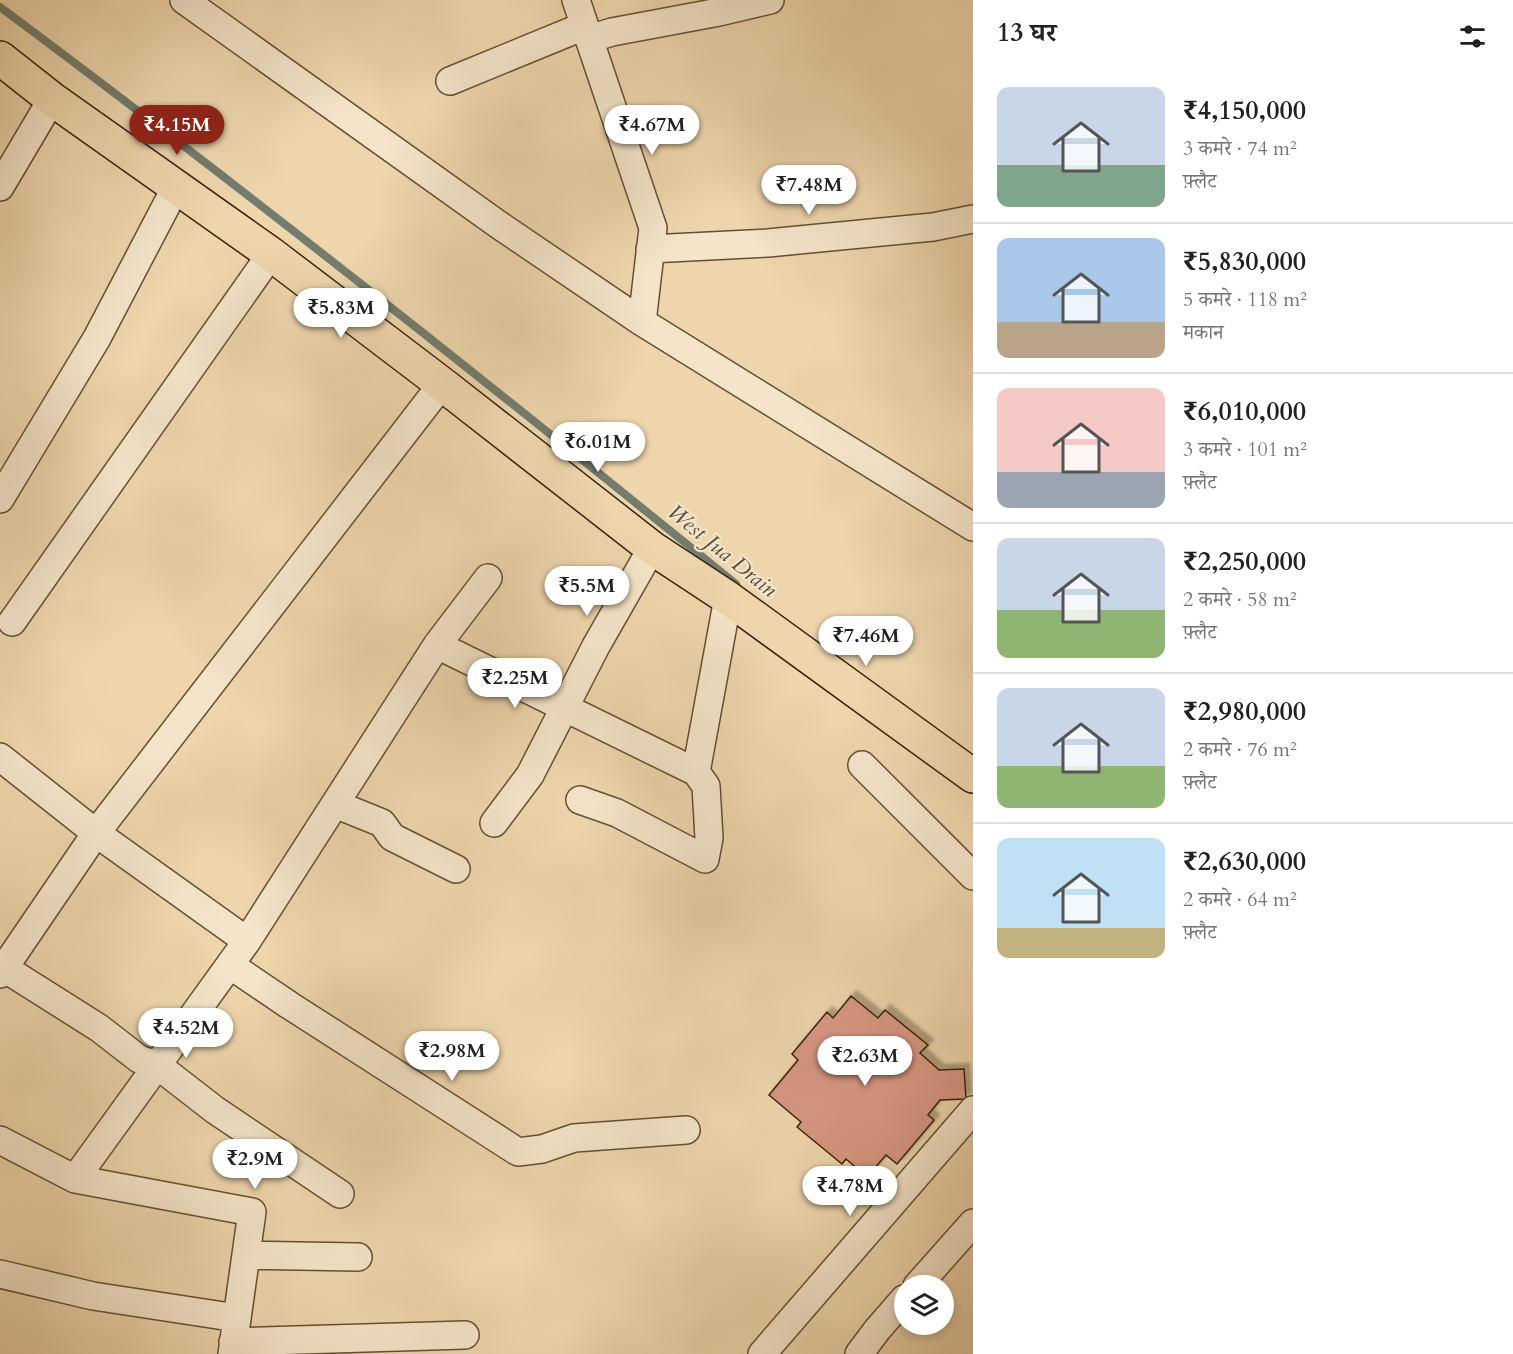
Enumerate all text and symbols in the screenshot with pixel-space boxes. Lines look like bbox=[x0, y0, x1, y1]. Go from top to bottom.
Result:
text: 13 घर bbox=[997, 15, 1056, 50]
icon: filters bbox=[1456, 20, 1489, 53]
text: ₹4,150,000 bbox=[1183, 93, 1306, 128]
pin: ₹4.15M bbox=[128, 105, 226, 156]
pin: ₹4.67M bbox=[603, 105, 701, 156]
text: ₹4.15M bbox=[143, 111, 211, 138]
text: ₹4.67M bbox=[618, 111, 686, 138]
icon: home bbox=[1045, 111, 1117, 183]
text: 3 कमरे · 74 m² bbox=[1183, 135, 1297, 162]
pin: ₹7.48M bbox=[760, 165, 858, 216]
text: फ़्लैट bbox=[1183, 168, 1216, 195]
text: ₹7.48M bbox=[775, 171, 843, 198]
text: ₹5,830,000 bbox=[1183, 244, 1306, 279]
icon: home bbox=[1045, 262, 1117, 334]
text: 5 कमरे · 118 m² bbox=[1183, 286, 1307, 313]
pin: ₹5.83M bbox=[292, 288, 390, 339]
text: ₹5.83M bbox=[307, 294, 375, 321]
text: मकान bbox=[1183, 319, 1224, 346]
text: ₹6,010,000 bbox=[1183, 394, 1306, 429]
icon: home bbox=[1045, 412, 1117, 484]
pin: ₹6.01M bbox=[549, 422, 647, 473]
text: ₹6.01M bbox=[564, 428, 632, 455]
text: 3 कमरे · 101 m² bbox=[1183, 436, 1307, 463]
text: फ़्लैट bbox=[1183, 469, 1216, 496]
water label: West Jua Drain bbox=[661, 497, 784, 604]
text: ₹2,250,000 bbox=[1183, 544, 1306, 579]
icon: home bbox=[1045, 562, 1117, 634]
pin: ₹5.5M bbox=[545, 566, 629, 617]
text: ₹5.5M bbox=[558, 572, 616, 599]
text: 2 कमरे · 58 m² bbox=[1183, 586, 1297, 613]
pin: ₹7.46M bbox=[817, 616, 915, 667]
text: फ़्लैट bbox=[1183, 619, 1216, 646]
text: ₹7.46M bbox=[832, 622, 900, 649]
pin: ₹2.25M bbox=[466, 658, 564, 709]
text: ₹2.25M bbox=[481, 664, 549, 691]
text: ₹2,980,000 bbox=[1183, 694, 1306, 729]
icon: home bbox=[1045, 712, 1117, 784]
text: 2 कमरे · 76 m² bbox=[1183, 736, 1297, 763]
text: फ़्लैट bbox=[1183, 769, 1216, 796]
text: ₹2,630,000 bbox=[1183, 844, 1306, 879]
icon: home bbox=[1045, 862, 1117, 934]
text: 2 कमरे · 64 m² bbox=[1183, 886, 1297, 913]
text: फ़्लैट bbox=[1183, 919, 1216, 946]
pin: ₹4.52M bbox=[137, 1008, 235, 1059]
text: ₹4.52M bbox=[152, 1014, 220, 1041]
pin: ₹2.98M bbox=[403, 1031, 501, 1082]
pin: ₹2.63M bbox=[816, 1036, 914, 1087]
text: ₹2.98M bbox=[418, 1037, 486, 1064]
text: ₹2.63M bbox=[831, 1042, 899, 1069]
pin: ₹2.9M bbox=[213, 1139, 297, 1190]
text: ₹2.9M bbox=[226, 1145, 284, 1172]
pin: ₹4.78M bbox=[801, 1166, 899, 1217]
text: ₹4.78M bbox=[816, 1172, 884, 1199]
map controls bbox=[894, 1275, 954, 1335]
button: layers bbox=[894, 1275, 954, 1335]

